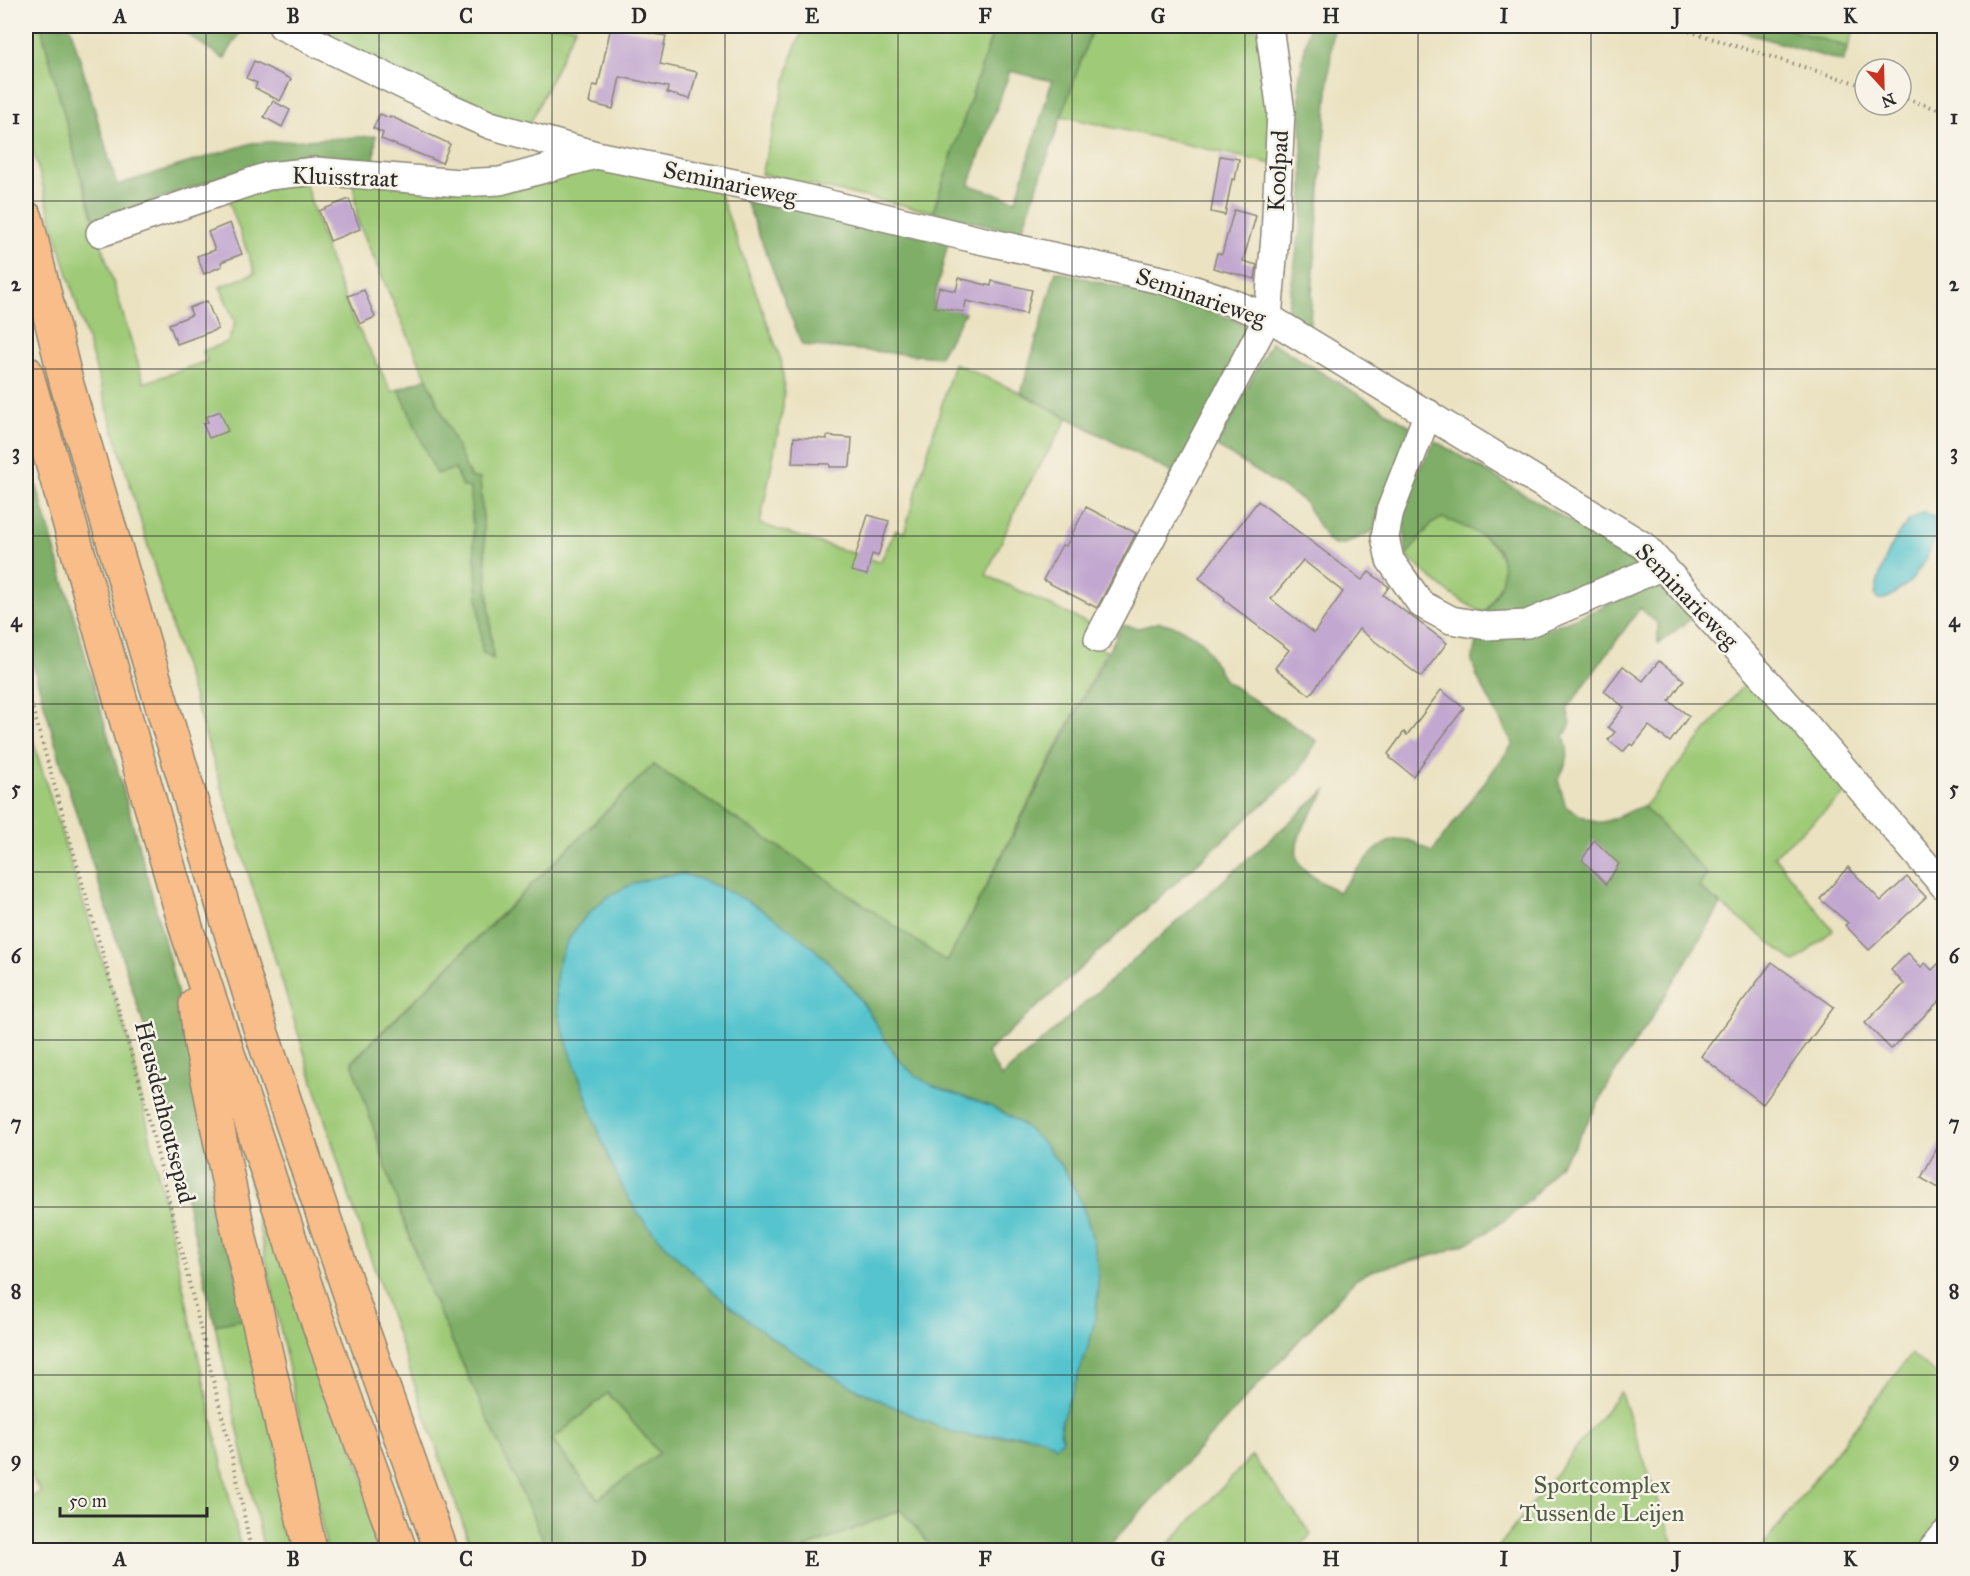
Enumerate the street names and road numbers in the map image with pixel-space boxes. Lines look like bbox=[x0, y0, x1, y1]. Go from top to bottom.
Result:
street label: Koolpad bbox=[1261, 129, 1295, 213]
street label: Seminarieweg bbox=[660, 154, 800, 212]
street label: Kluisstraat bbox=[291, 160, 399, 194]
street label: Seminarieweg bbox=[1132, 261, 1271, 334]
street label: Seminarieweg bbox=[1629, 537, 1746, 656]
street label: Heusdenhoutsepad bbox=[128, 1018, 202, 1206]

